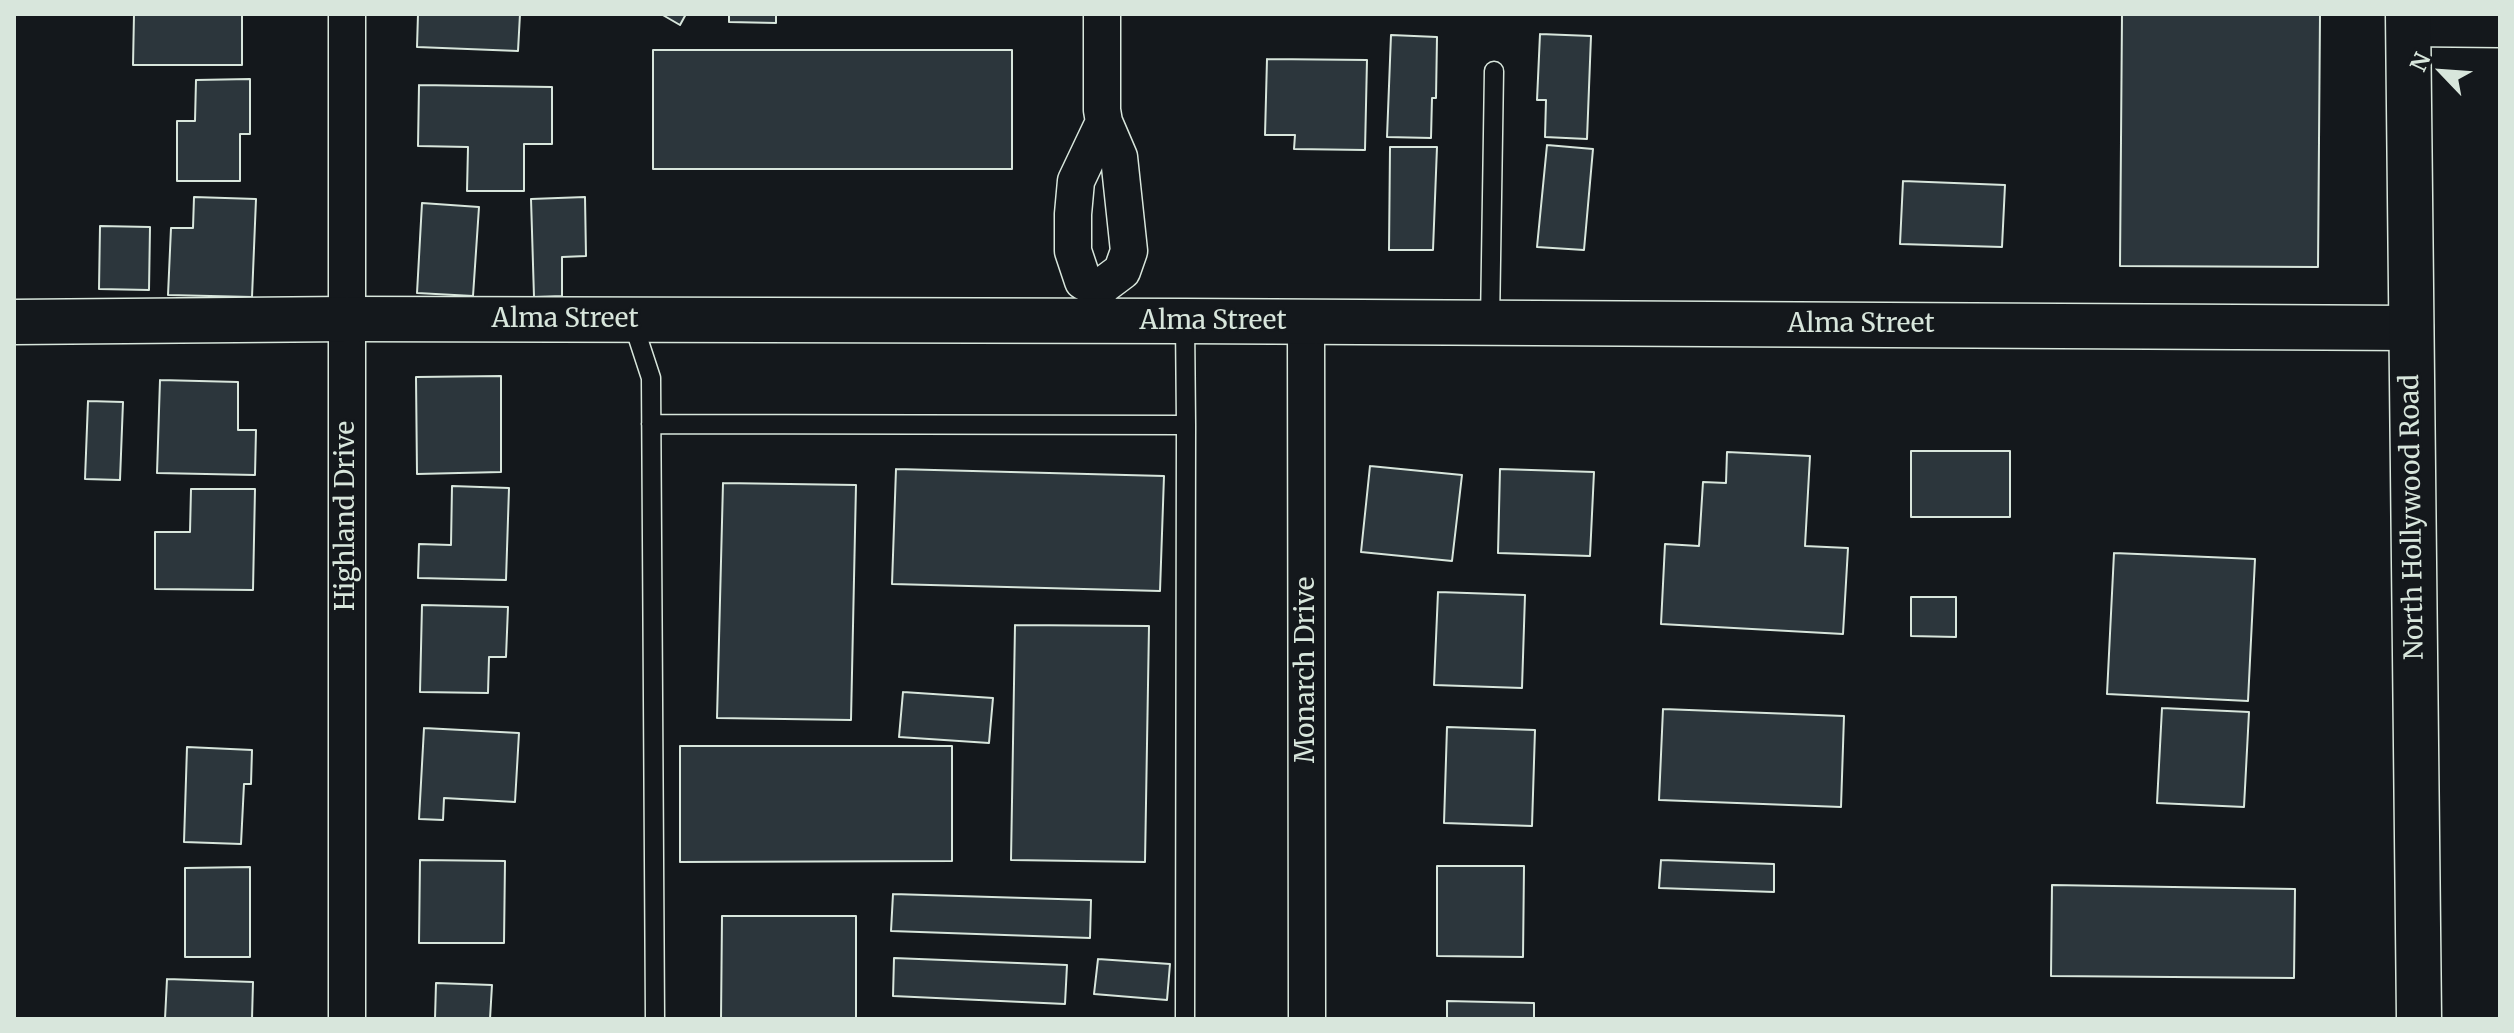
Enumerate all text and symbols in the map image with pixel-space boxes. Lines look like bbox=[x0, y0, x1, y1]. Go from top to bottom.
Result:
north arrow bbox=[2402, 32, 2482, 112]
text: N bbox=[2404, 48, 2437, 76]
street label: Alma Street bbox=[491, 304, 639, 336]
street label: Alma Street bbox=[1139, 306, 1287, 338]
street label: Alma Street bbox=[1787, 309, 1935, 341]
street label: North Hollywood Road bbox=[2395, 374, 2431, 660]
street label: Highland Drive bbox=[331, 421, 363, 611]
street label: Monarch Drive bbox=[1291, 577, 1323, 763]

